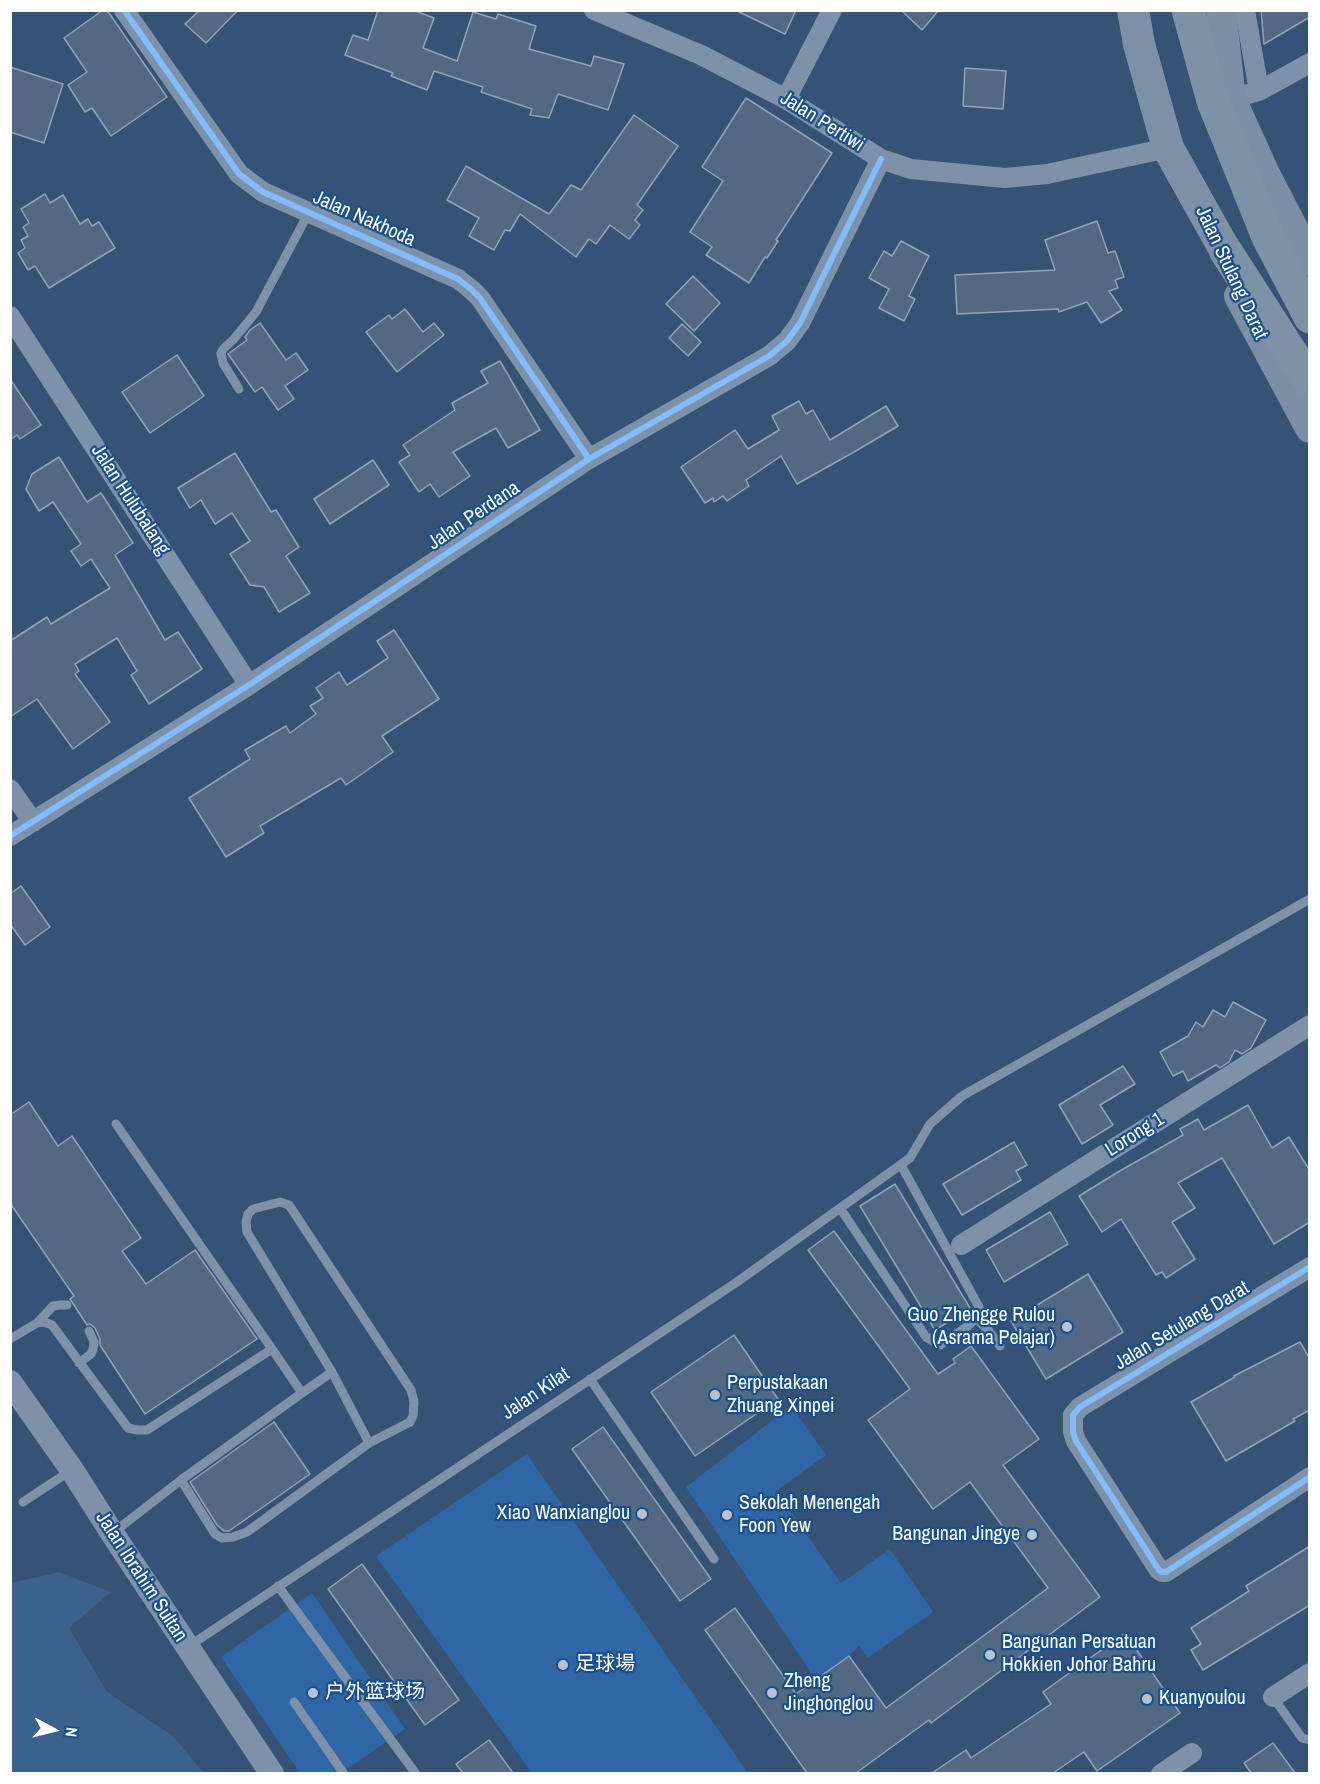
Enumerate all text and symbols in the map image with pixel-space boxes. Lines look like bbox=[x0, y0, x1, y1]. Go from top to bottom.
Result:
street label: Jalan Pertiwi bbox=[775, 87, 869, 157]
street label: Jalan Nakhoda bbox=[309, 186, 419, 252]
street label: Jalan Stulang Darat bbox=[1190, 203, 1272, 343]
street label: Jalan Hulubalang bbox=[85, 440, 175, 560]
street label: Jalan Perdana bbox=[423, 476, 525, 556]
street label: Lorong 1 bbox=[1101, 1108, 1169, 1162]
street label: Jalan Setulang Darat bbox=[1110, 1276, 1254, 1376]
place label: Guo Zhengge Rulou (Asrama Pelajar) bbox=[907, 1304, 1055, 1351]
marker: Guo Zhengge Rulou (Asrama Pelajar) bbox=[1060, 1320, 1074, 1334]
street label: Jalan Kilat bbox=[498, 1363, 574, 1425]
place label: Perpustakaan Zhuang Xinpei bbox=[727, 1372, 835, 1419]
marker: Perpustakaan Zhuang Xinpei bbox=[708, 1388, 722, 1402]
place label: Sekolah Menengah Foon Yew bbox=[739, 1492, 880, 1539]
place label: Xiao Wanxianglou bbox=[497, 1502, 630, 1526]
street label: Jalan Ibrahim Sultan bbox=[90, 1507, 192, 1647]
marker: Xiao Wanxianglou bbox=[635, 1507, 649, 1521]
marker: Sekolah Menengah Foon Yew bbox=[720, 1508, 734, 1522]
place label: Bangunan Jingye bbox=[892, 1523, 1020, 1547]
marker: Bangunan Jingye bbox=[1025, 1528, 1039, 1542]
place label: Bangunan Persatuan Hokkien Johor Bahru bbox=[1002, 1631, 1156, 1678]
marker: Bangunan Persatuan Hokkien Johor Bahru bbox=[983, 1648, 997, 1662]
place label: 足球場 bbox=[575, 1653, 635, 1677]
marker: 足球場 bbox=[556, 1658, 570, 1672]
place label: Zheng Jinghonglou bbox=[784, 1670, 873, 1717]
place label: 户外篮球场 bbox=[325, 1681, 425, 1705]
marker: 户外篮球场 bbox=[306, 1686, 320, 1700]
marker: Zheng Jinghonglou bbox=[765, 1686, 779, 1700]
place label: Kuanyoulou bbox=[1159, 1687, 1246, 1711]
marker: Kuanyoulou bbox=[1140, 1692, 1154, 1706]
north arrow bbox=[24, 1700, 84, 1760]
text: N bbox=[60, 1726, 83, 1738]

